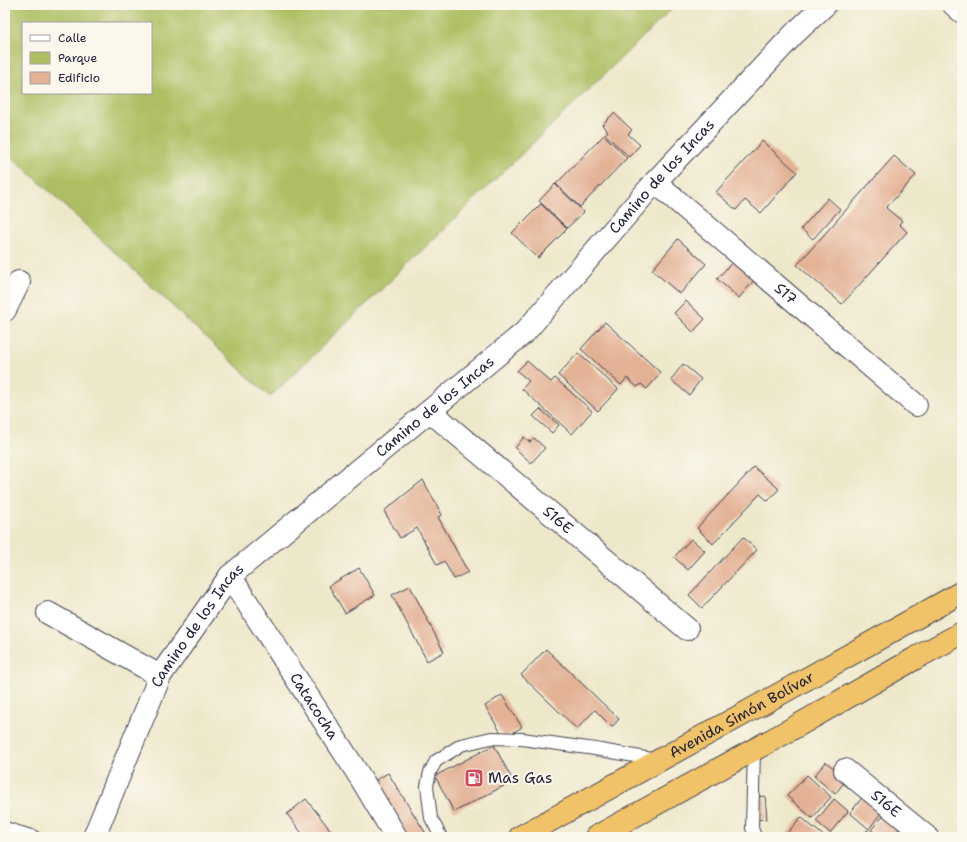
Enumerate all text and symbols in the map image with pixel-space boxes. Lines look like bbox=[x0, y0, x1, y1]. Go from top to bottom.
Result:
legend bbox=[22, 22, 152, 94]
text: Calle bbox=[58, 30, 87, 46]
text: Parque bbox=[58, 50, 97, 66]
text: Edificio bbox=[58, 70, 100, 86]
street label: Camino de los Incas bbox=[604, 115, 719, 238]
street label: S17 bbox=[770, 278, 801, 309]
street label: Camino de los Incas bbox=[371, 352, 498, 462]
street label: S16E bbox=[539, 501, 577, 538]
street label: Camino de los Incas bbox=[146, 559, 248, 690]
street label: Avenida Simón Bolívar bbox=[665, 667, 818, 763]
street label: Catacocha bbox=[285, 669, 344, 744]
fuel station icon: Mas Gas bbox=[463, 767, 485, 789]
place label: Mas Gas bbox=[488, 768, 552, 788]
street label: S16E bbox=[867, 785, 905, 822]

